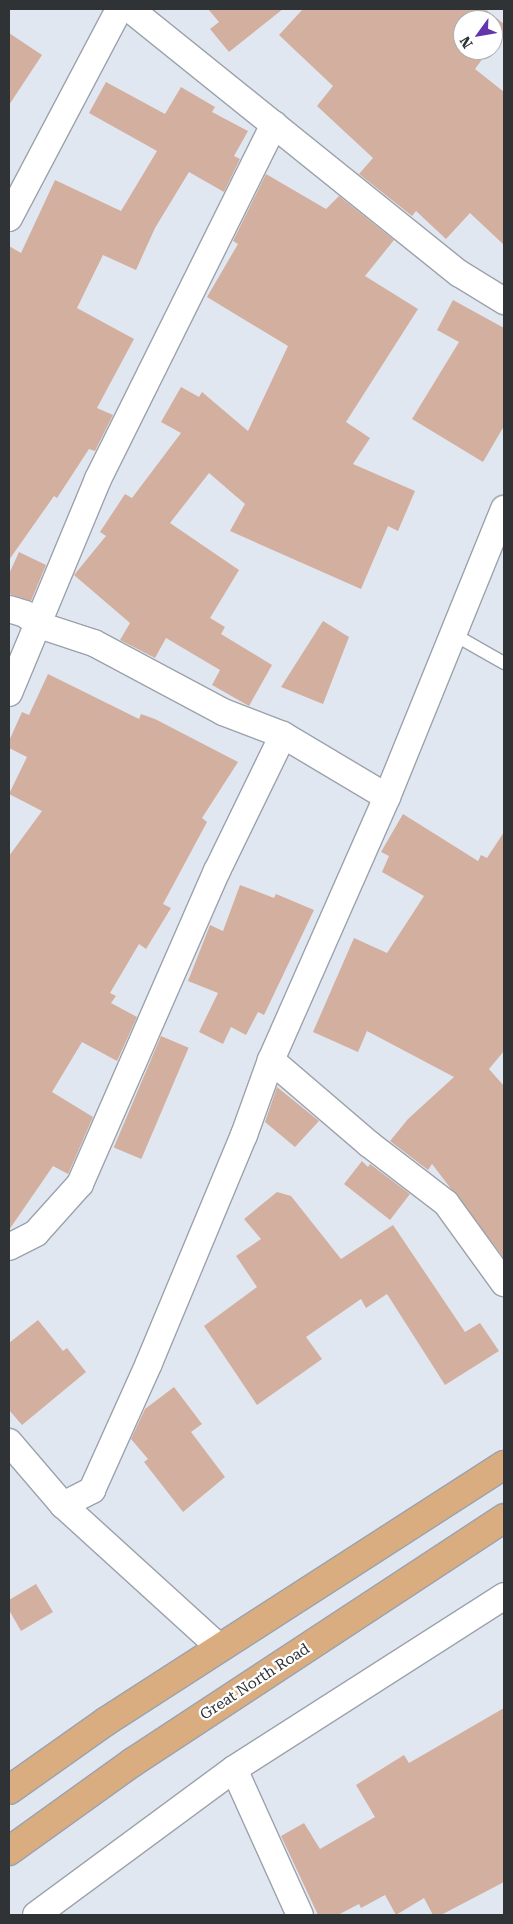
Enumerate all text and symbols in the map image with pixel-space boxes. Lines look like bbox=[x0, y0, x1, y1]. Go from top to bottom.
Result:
north arrow bbox=[453, 10, 503, 60]
text: N bbox=[456, 34, 476, 51]
street label: Great North Road bbox=[197, 1640, 313, 1724]

